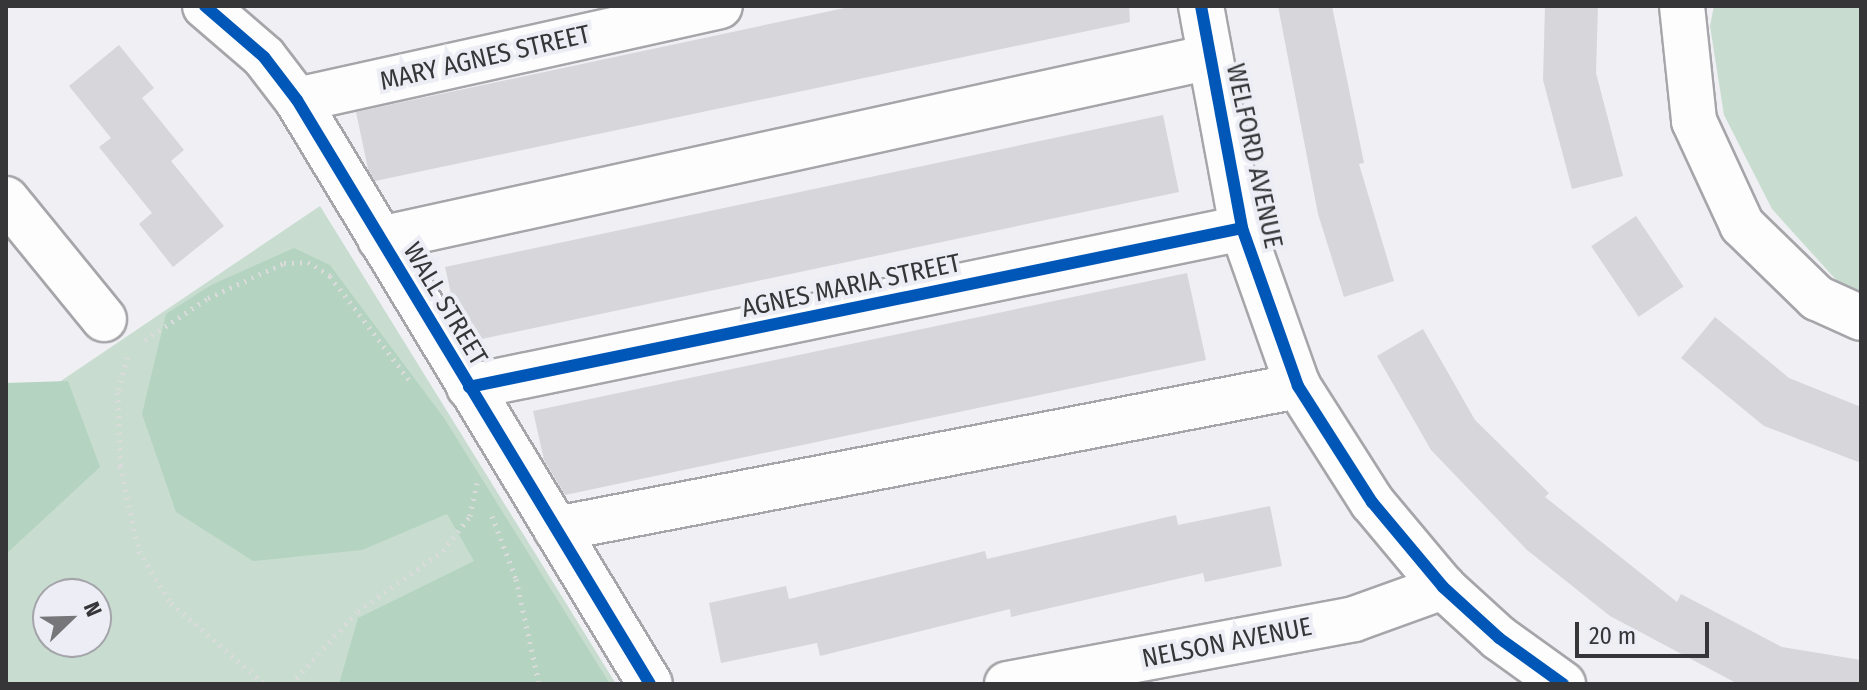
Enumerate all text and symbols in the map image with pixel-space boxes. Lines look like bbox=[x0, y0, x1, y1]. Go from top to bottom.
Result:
street label: MARY AGNES STREET bbox=[377, 19, 593, 97]
street label: WELFORD AVENUE bbox=[1219, 61, 1289, 251]
street label: WALL STREET bbox=[396, 237, 494, 371]
street label: AGNES MARIA STREET bbox=[739, 248, 963, 324]
north arrow bbox=[32, 578, 112, 658]
text: N bbox=[78, 598, 108, 621]
scale bar bbox=[1579, 606, 1713, 656]
street label: NELSON AVENUE bbox=[1139, 611, 1315, 675]
text: 20 m bbox=[1589, 622, 1636, 650]

